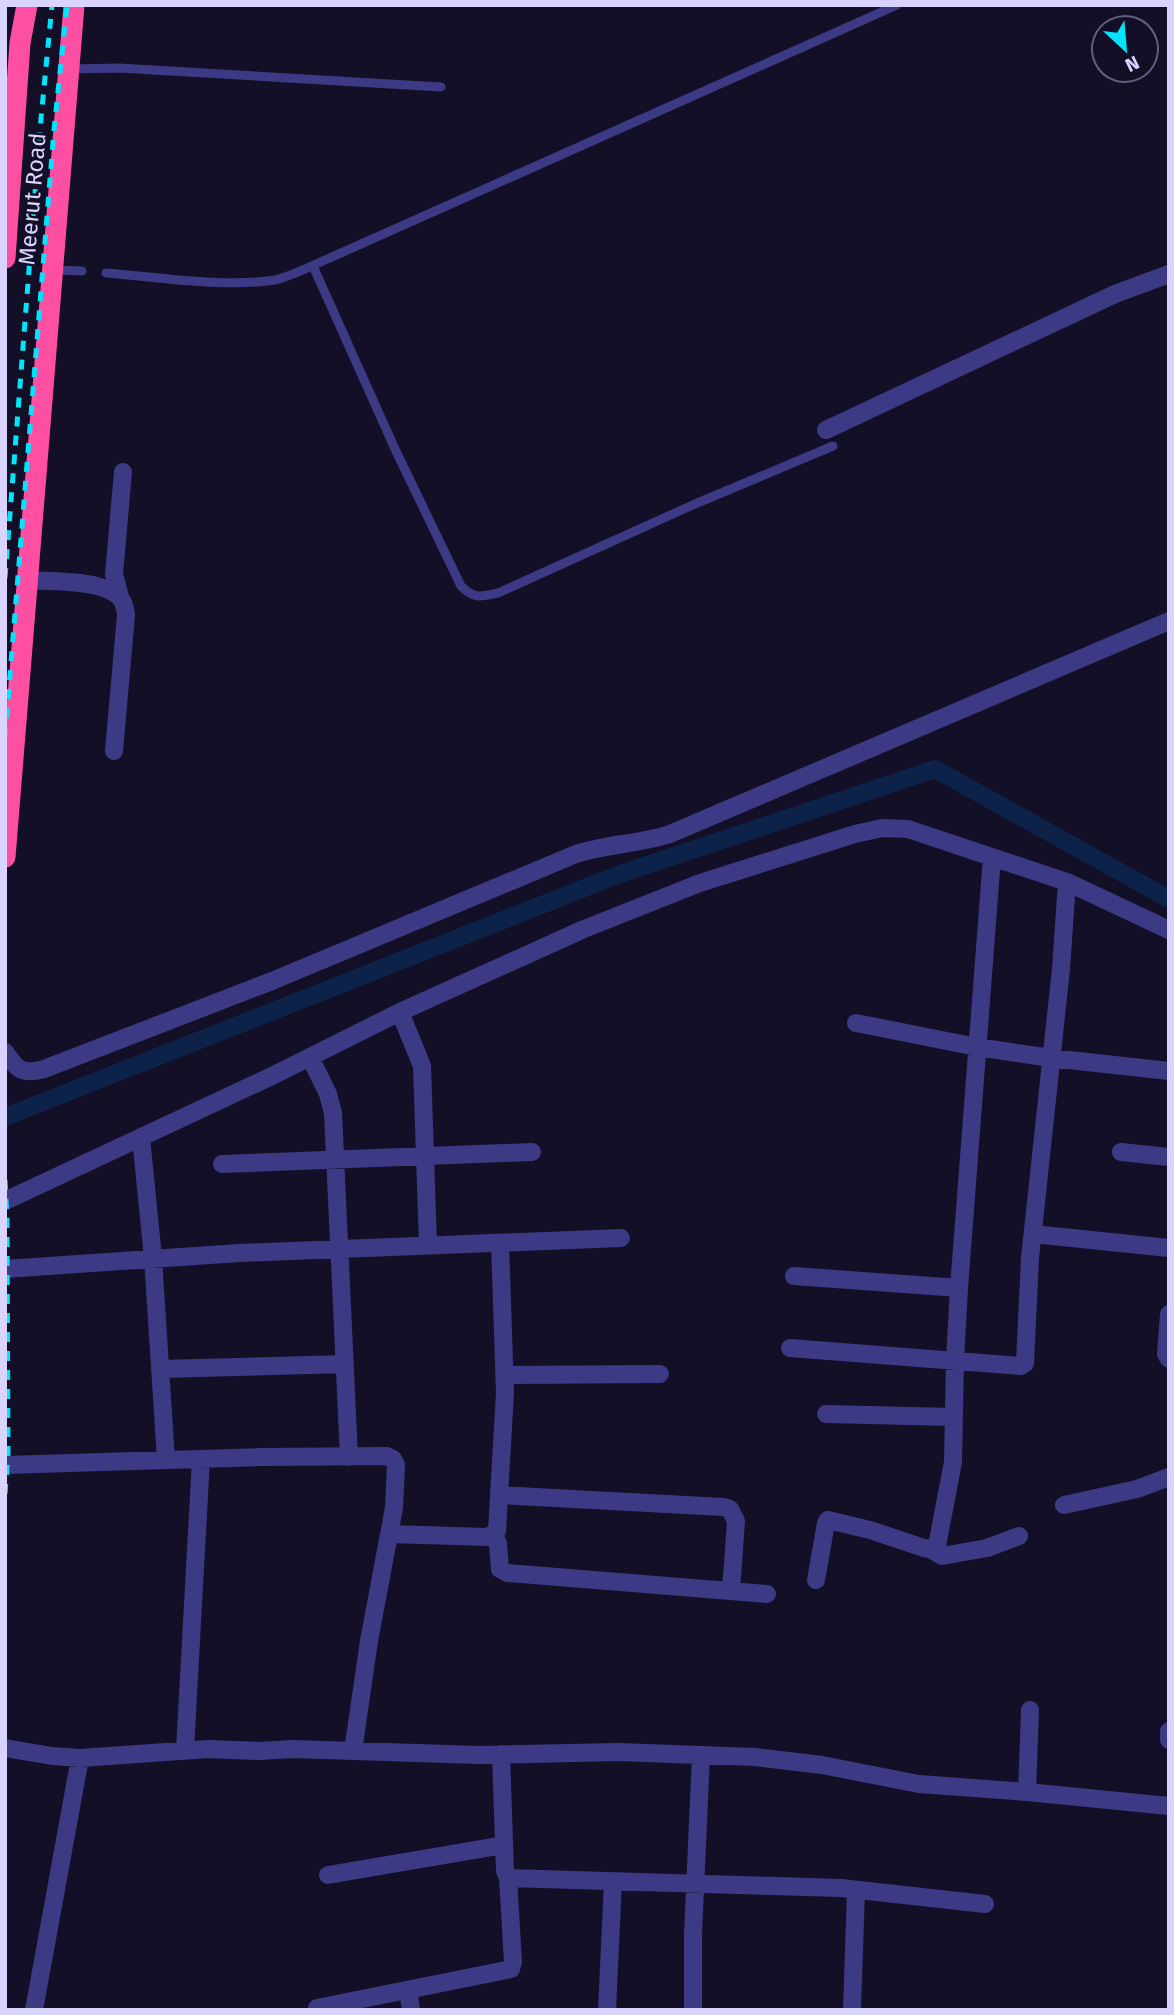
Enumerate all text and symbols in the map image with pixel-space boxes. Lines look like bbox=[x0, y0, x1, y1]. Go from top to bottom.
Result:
north arrow bbox=[1090, 14, 1160, 84]
text: N bbox=[1122, 51, 1143, 77]
street label: Meerut Road bbox=[12, 132, 52, 266]

